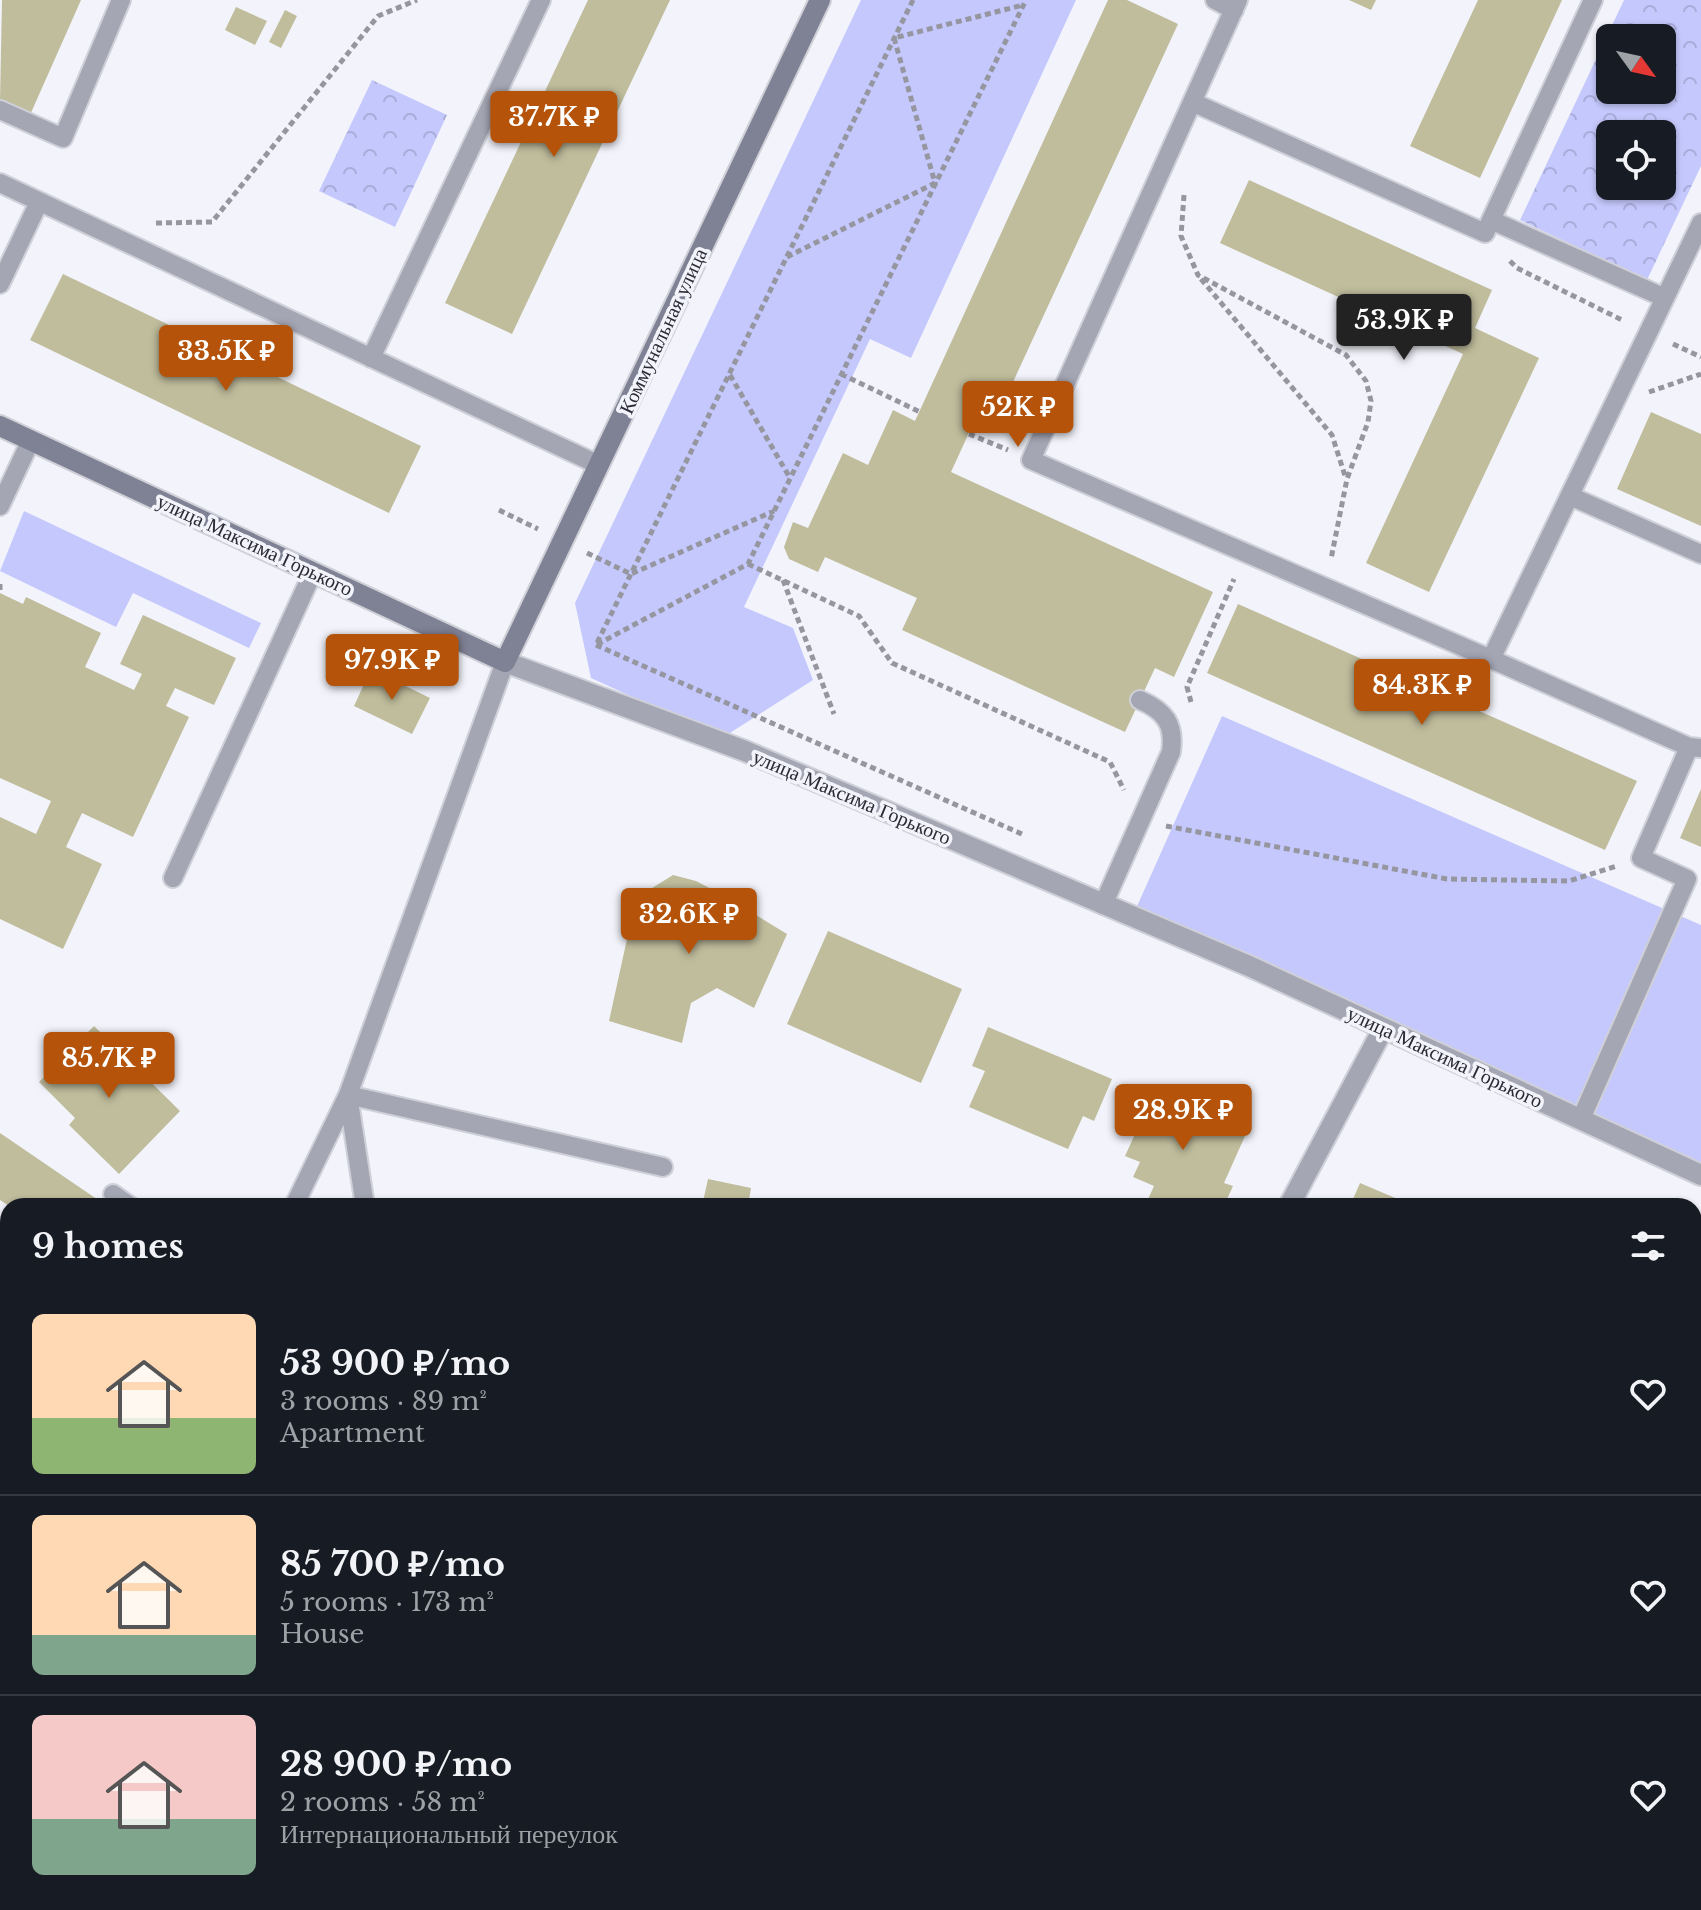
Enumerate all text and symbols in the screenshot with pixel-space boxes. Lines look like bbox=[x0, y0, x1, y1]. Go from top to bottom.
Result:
north arrow bbox=[1596, 24, 1676, 104]
map controls bbox=[1596, 24, 1676, 200]
pin: 37.7K ₽ bbox=[480, 91, 628, 159]
text: 37.7K ₽ bbox=[508, 101, 600, 133]
button: locate bbox=[1596, 120, 1676, 200]
street label: Коммунальная улица bbox=[614, 244, 712, 418]
pin: 53.9K ₽ bbox=[1330, 294, 1478, 362]
text: 53.9K ₽ bbox=[1354, 304, 1454, 336]
pin: 33.5K ₽ bbox=[152, 325, 300, 393]
text: 33.5K ₽ bbox=[177, 335, 275, 367]
pin: 52K ₽ bbox=[962, 381, 1074, 449]
text: 52K ₽ bbox=[980, 391, 1056, 423]
street label: улица Максима Горького bbox=[153, 489, 357, 601]
pin: 97.9K ₽ bbox=[318, 634, 466, 702]
text: 97.9K ₽ bbox=[344, 644, 440, 676]
pin: 84.3K ₽ bbox=[1348, 659, 1496, 727]
text: 84.3K ₽ bbox=[1372, 669, 1472, 701]
street label: улица Максима Горького bbox=[749, 744, 955, 850]
pin: 32.6K ₽ bbox=[615, 888, 763, 956]
text: 32.6K ₽ bbox=[639, 898, 739, 930]
street label: улица Максима Горького bbox=[1343, 1001, 1547, 1113]
pin: 85.7K ₽ bbox=[35, 1032, 183, 1100]
text: 85.7K ₽ bbox=[62, 1042, 156, 1074]
pin: 28.9K ₽ bbox=[1109, 1084, 1257, 1152]
text: 28.9K ₽ bbox=[1133, 1094, 1233, 1126]
icon: filters bbox=[1626, 1224, 1670, 1268]
text: 9 homes bbox=[32, 1225, 184, 1267]
text: 53 900 ₽/mo bbox=[280, 1342, 510, 1384]
icon: home bbox=[96, 1346, 192, 1442]
icon: heart bbox=[1626, 1372, 1670, 1416]
text: 3 rooms · 89 m² bbox=[280, 1385, 487, 1417]
text: Apartment bbox=[280, 1417, 425, 1449]
text: 85 700 ₽/mo bbox=[280, 1543, 505, 1585]
icon: home bbox=[96, 1547, 192, 1643]
icon: heart bbox=[1626, 1573, 1670, 1617]
text: 5 rooms · 173 m² bbox=[280, 1586, 494, 1618]
text: House bbox=[280, 1618, 364, 1650]
text: 28 900 ₽/mo bbox=[280, 1743, 512, 1785]
icon: home bbox=[96, 1747, 192, 1843]
icon: heart bbox=[1626, 1773, 1670, 1817]
text: 2 rooms · 58 m² bbox=[280, 1786, 485, 1818]
text: Интернациональный переулок bbox=[280, 1818, 618, 1850]

